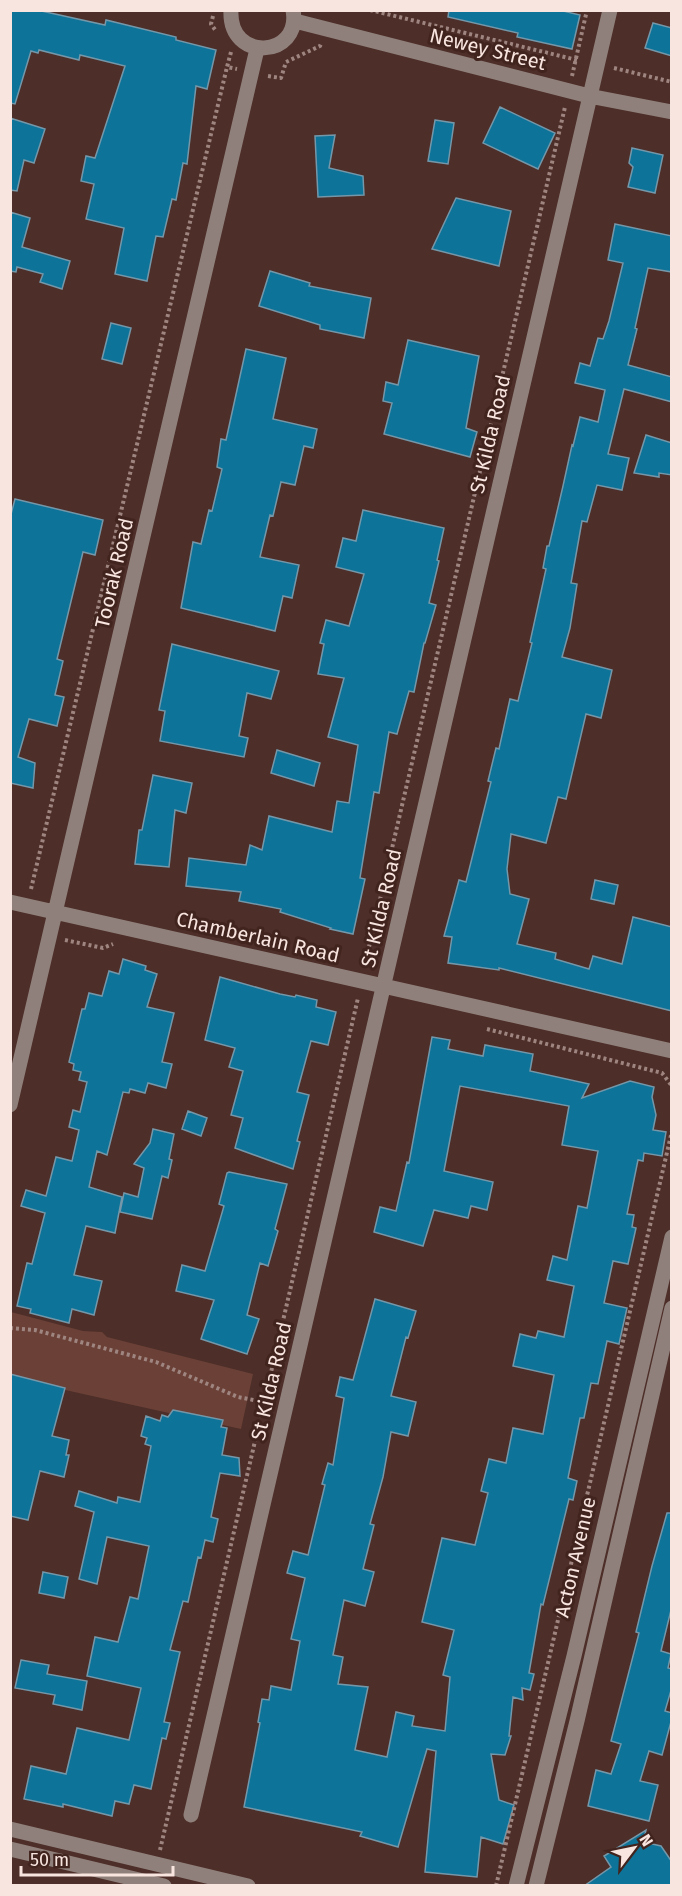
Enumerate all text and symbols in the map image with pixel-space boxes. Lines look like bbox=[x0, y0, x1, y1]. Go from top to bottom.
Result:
street label: Newey Street bbox=[427, 23, 549, 75]
street label: St Kilda Road bbox=[465, 372, 515, 496]
street label: Toorak Road bbox=[90, 516, 138, 630]
street label: St Kilda Road bbox=[356, 846, 406, 970]
street label: Chamberlain Road bbox=[174, 907, 342, 967]
street label: St Kilda Road bbox=[246, 1319, 296, 1443]
street label: Acton Avenue bbox=[549, 1494, 601, 1620]
north arrow bbox=[604, 1818, 664, 1878]
text: N bbox=[635, 1831, 657, 1850]
scale bar bbox=[21, 1839, 172, 1877]
text: 50 m bbox=[30, 1849, 69, 1871]

